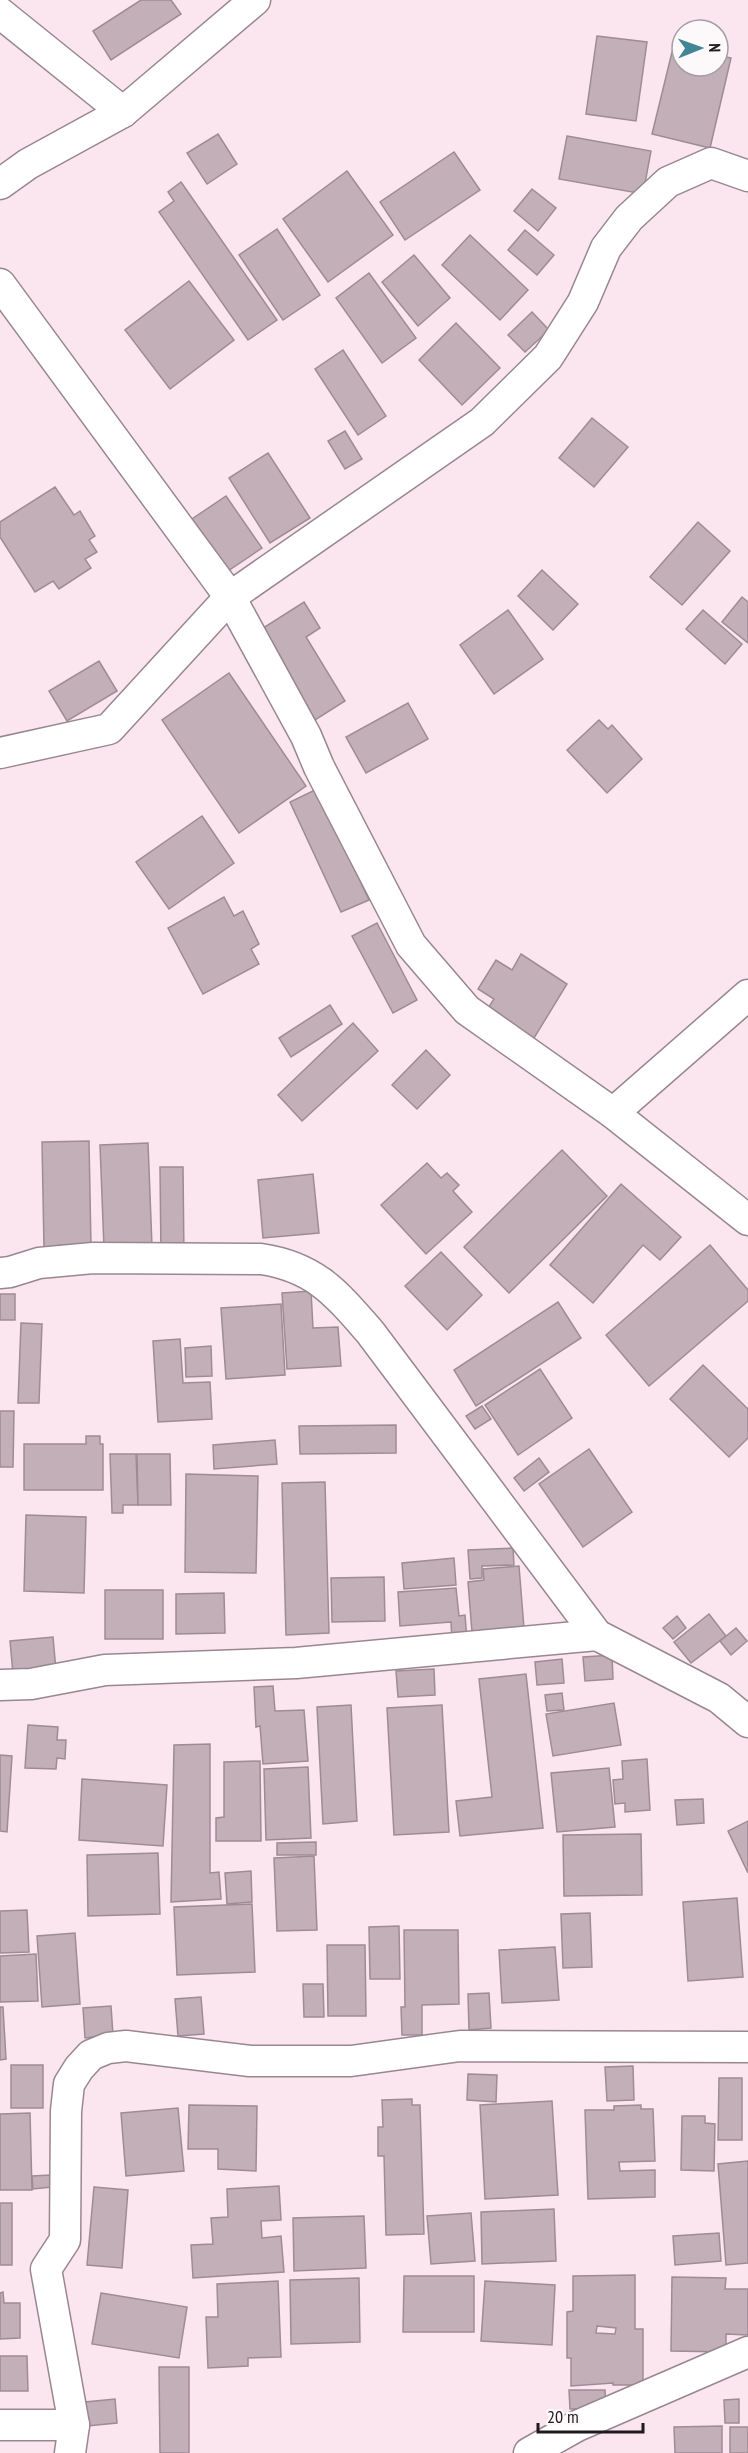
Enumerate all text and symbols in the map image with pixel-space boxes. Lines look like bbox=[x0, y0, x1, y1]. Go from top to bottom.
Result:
north arrow bbox=[670, 18, 730, 78]
text: N bbox=[705, 43, 725, 52]
scale bar bbox=[538, 2396, 643, 2434]
text: 20 m bbox=[547, 2405, 579, 2428]

